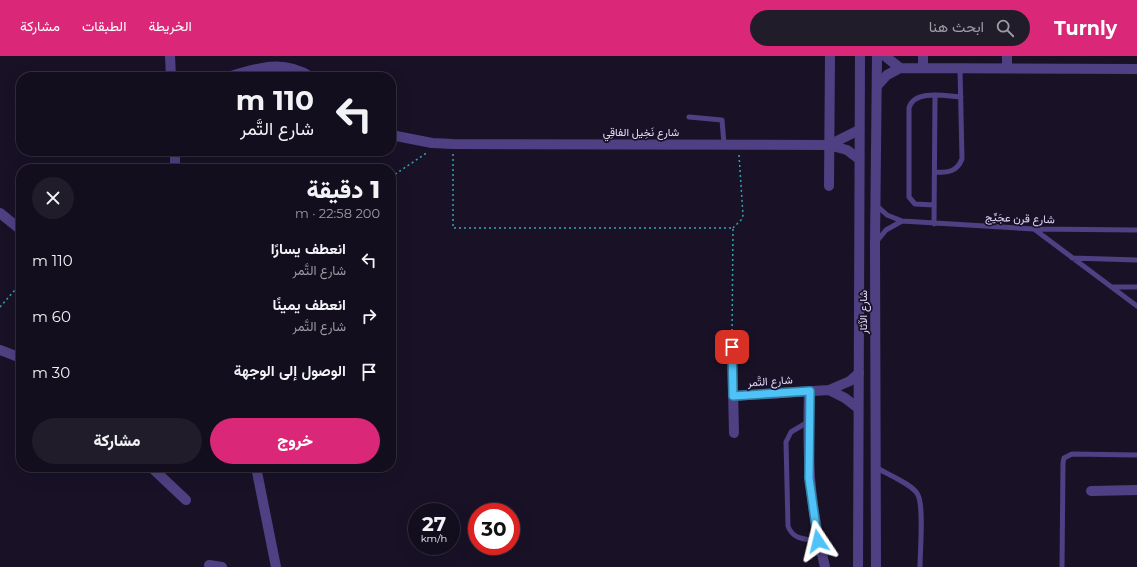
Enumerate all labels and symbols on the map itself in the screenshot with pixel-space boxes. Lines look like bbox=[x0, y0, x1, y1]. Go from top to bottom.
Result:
street label: شارع نَخِيل الفاقِي bbox=[603, 125, 680, 142]
street label: شارع قرن عجَيِّج bbox=[985, 210, 1055, 227]
street label: شارع الآثار bbox=[856, 290, 871, 335]
pin bbox=[715, 330, 749, 364]
street label: شارع التَّمر bbox=[746, 372, 793, 391]
speed limit sign: 30 bbox=[468, 503, 520, 555]
position arrow bbox=[797, 520, 839, 562]

